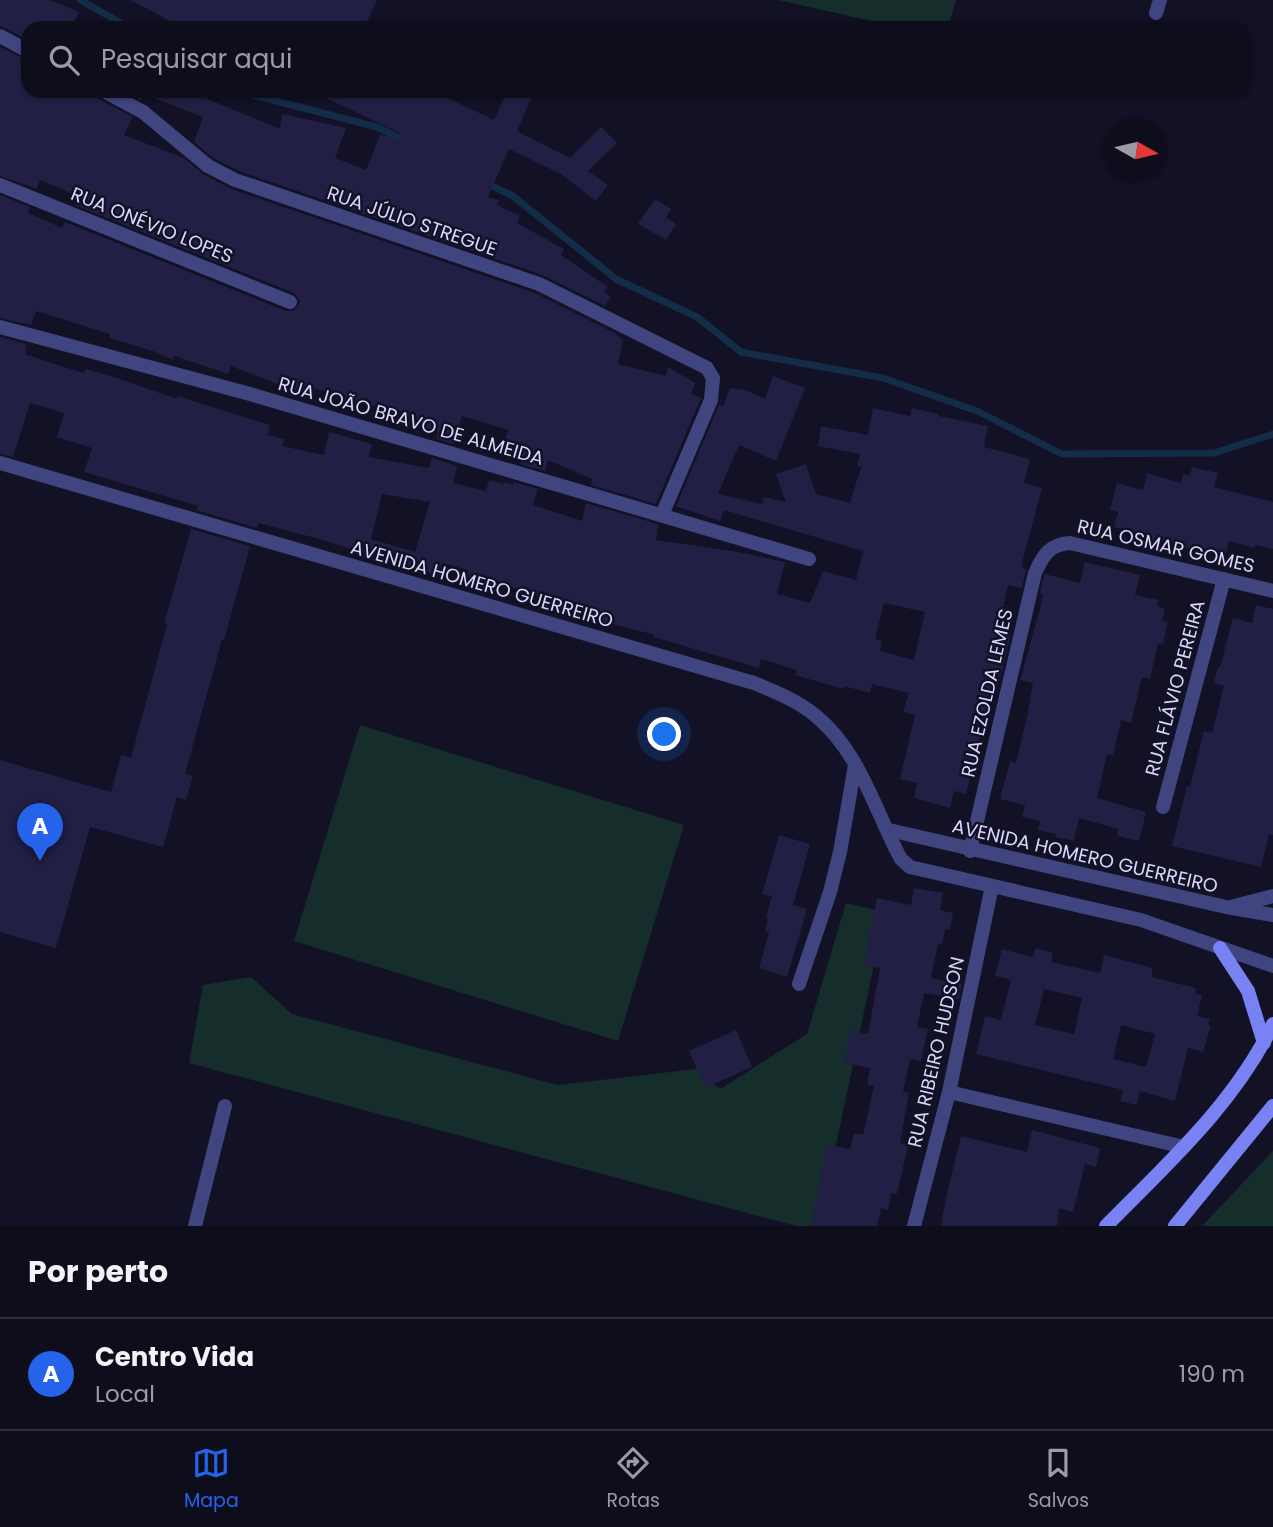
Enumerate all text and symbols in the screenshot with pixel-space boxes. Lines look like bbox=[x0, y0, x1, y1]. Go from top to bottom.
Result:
search box bbox=[21, 21, 1252, 98]
icon: search bbox=[45, 41, 83, 79]
text: Pesquisar aqui bbox=[101, 41, 292, 77]
north arrow bbox=[1105, 119, 1168, 182]
street label: RUA JÚLIO STREGUE bbox=[323, 179, 501, 263]
street label: RUA ONÉVIO LOPES bbox=[67, 180, 237, 270]
street label: RUA JOÃO BRAVO DE ALMEIDA bbox=[275, 370, 547, 472]
street label: RUA OSMAR GOMES bbox=[1075, 512, 1257, 580]
street label: AVENIDA HOMERO GUERREIRO bbox=[348, 534, 616, 634]
street label: RUA FLÁVIO PEREIRA bbox=[1138, 597, 1212, 779]
street label: RUA EZOLDA LEMES bbox=[955, 606, 1019, 780]
your location bbox=[647, 717, 681, 751]
pin: A bbox=[17, 803, 63, 861]
street label: AVENIDA HOMERO GUERREIRO bbox=[950, 812, 1221, 900]
street label: RUA RIBEIRO HUDSON bbox=[901, 954, 971, 1150]
text: Por perto bbox=[28, 1250, 168, 1293]
text: Centro Vida bbox=[95, 1339, 254, 1375]
text: A bbox=[43, 1358, 59, 1390]
text: 190 m bbox=[1179, 1358, 1245, 1390]
text: Local bbox=[95, 1378, 155, 1410]
tab: Mapa bbox=[184, 1444, 239, 1515]
tab: Rotas bbox=[607, 1444, 660, 1515]
tab: Salvos bbox=[1028, 1444, 1089, 1515]

